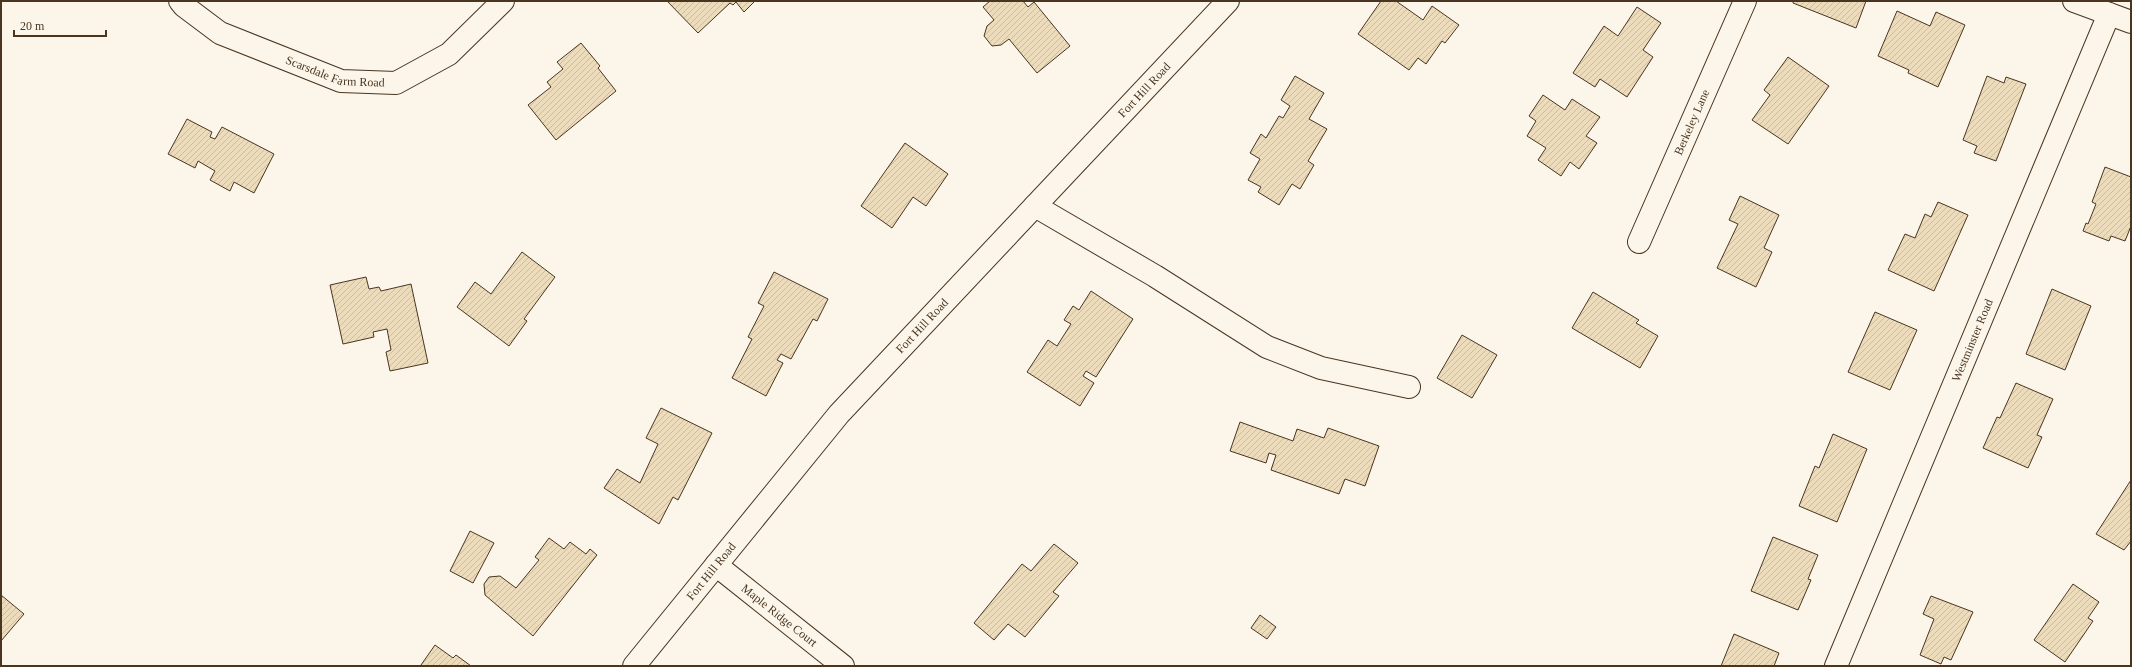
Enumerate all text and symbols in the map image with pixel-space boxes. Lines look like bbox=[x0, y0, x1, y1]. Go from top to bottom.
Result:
scale bar bbox=[14, 12, 106, 38]
text: 20 m bbox=[20, 19, 45, 33]
street label: Scarsdale Farm Road bbox=[284, 53, 385, 90]
street label: Fort Hill Road bbox=[1115, 60, 1173, 120]
street label: Berkeley Lane bbox=[1671, 87, 1712, 157]
street label: Fort Hill Road bbox=[893, 296, 951, 356]
street label: Westminster Road bbox=[1949, 297, 1996, 384]
street label: Fort Hill Road bbox=[683, 540, 739, 603]
street label: Maple Ridge Court bbox=[739, 581, 821, 650]

